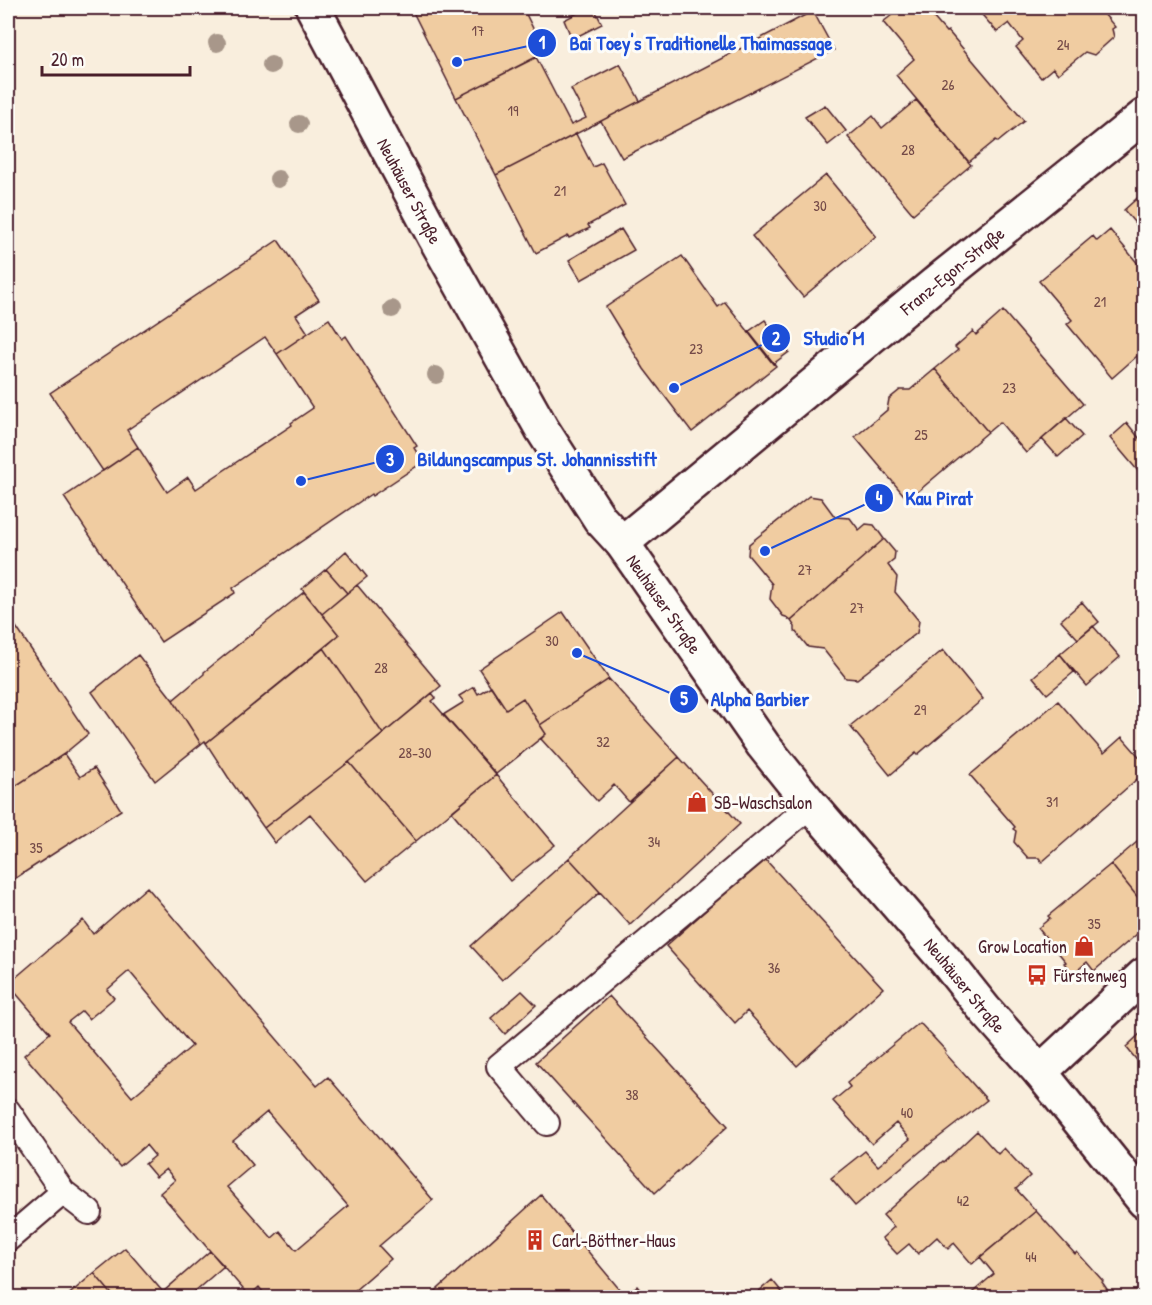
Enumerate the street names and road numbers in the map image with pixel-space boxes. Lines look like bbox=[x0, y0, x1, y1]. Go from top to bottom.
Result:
street label: Neuhäuser Straße bbox=[372, 134, 448, 248]
street label: Franz-Egon-Straße bbox=[894, 220, 1009, 321]
street label: Neuhäuser Straße bbox=[621, 549, 708, 659]
street label: Neuhäuser Straße bbox=[919, 932, 1012, 1038]

